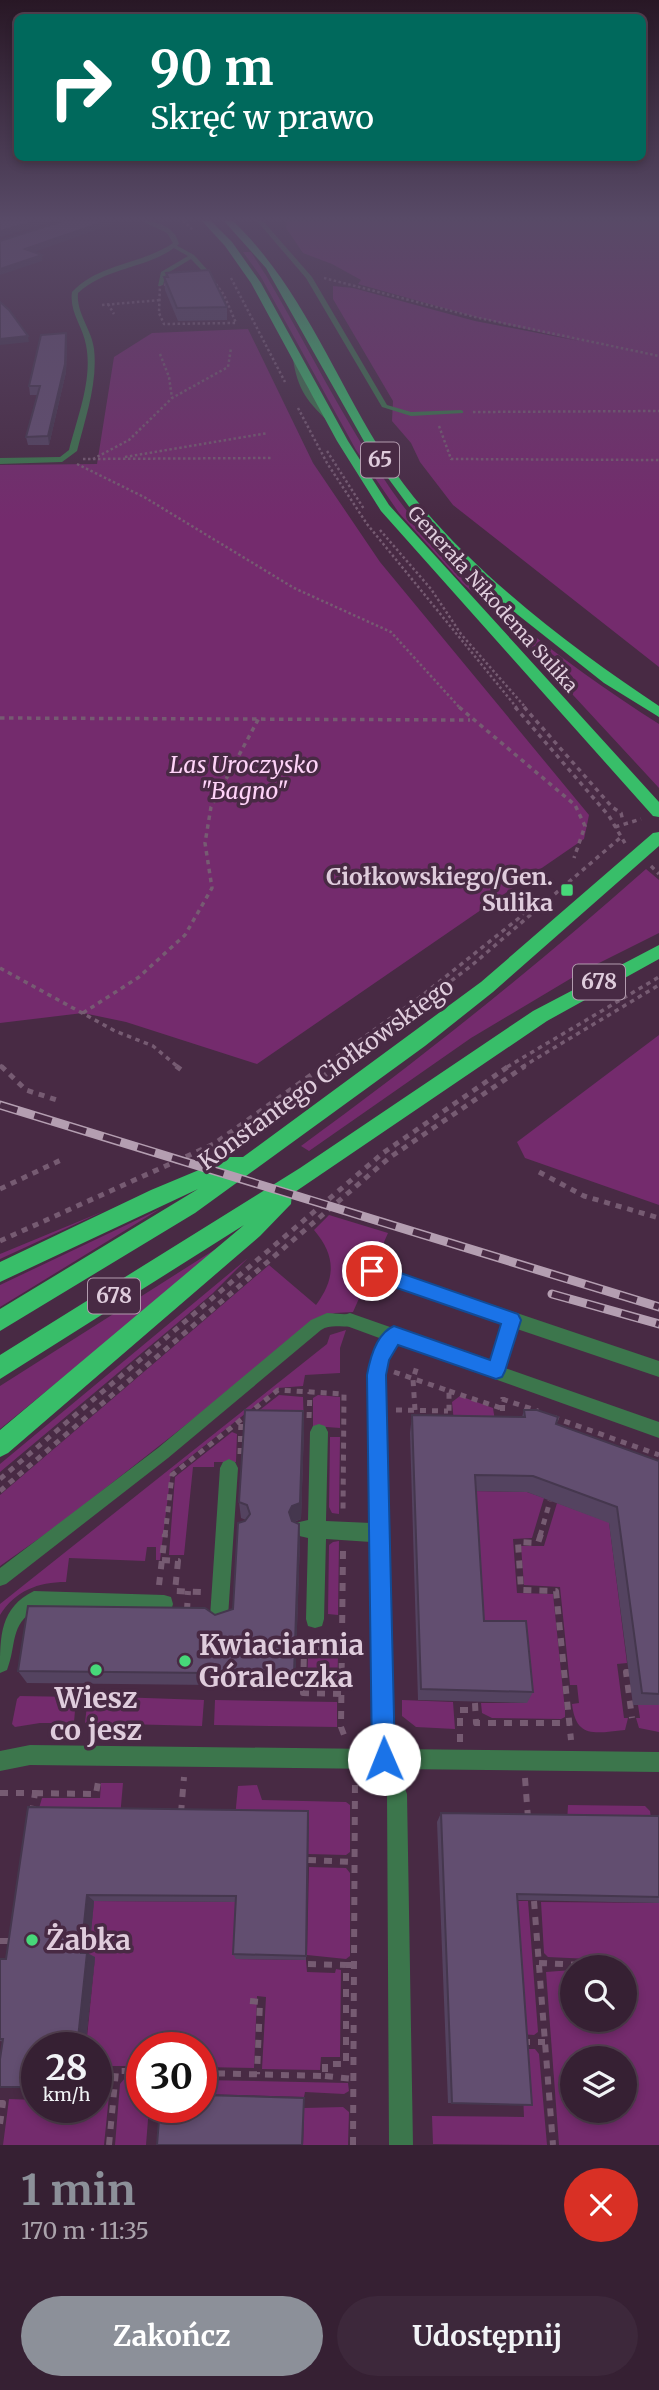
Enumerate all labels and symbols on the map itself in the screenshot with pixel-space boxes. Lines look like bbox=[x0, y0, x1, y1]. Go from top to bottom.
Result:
road number: 65 bbox=[361, 442, 399, 477]
street label: Generała Nikodema Sulika bbox=[403, 501, 583, 697]
park label: Las Uroczysko "Bagno" bbox=[169, 750, 319, 805]
place label: Ciołkowskiego/Gen. Sulika bbox=[326, 862, 553, 917]
marker: Ciołkowskiego/Gen. Sulika bbox=[559, 882, 575, 898]
road number: 678 bbox=[573, 964, 625, 1000]
street label: Konstantego Ciołkowskiego bbox=[193, 971, 459, 1176]
pin bbox=[342, 1241, 402, 1301]
road number: 678 bbox=[88, 1278, 140, 1314]
place label: Kwiaciarnia Góraleczka bbox=[199, 1627, 364, 1695]
marker: Kwiaciarnia Góraleczka bbox=[177, 1653, 193, 1669]
marker: Wiesz co jesz bbox=[88, 1662, 104, 1678]
place label: Wiesz co jesz bbox=[50, 1680, 142, 1748]
position arrow bbox=[347, 1722, 421, 1796]
place label: Żabka bbox=[46, 1922, 131, 1958]
marker: Żabka bbox=[24, 1932, 40, 1948]
speed limit sign: 30 bbox=[126, 2032, 217, 2123]

